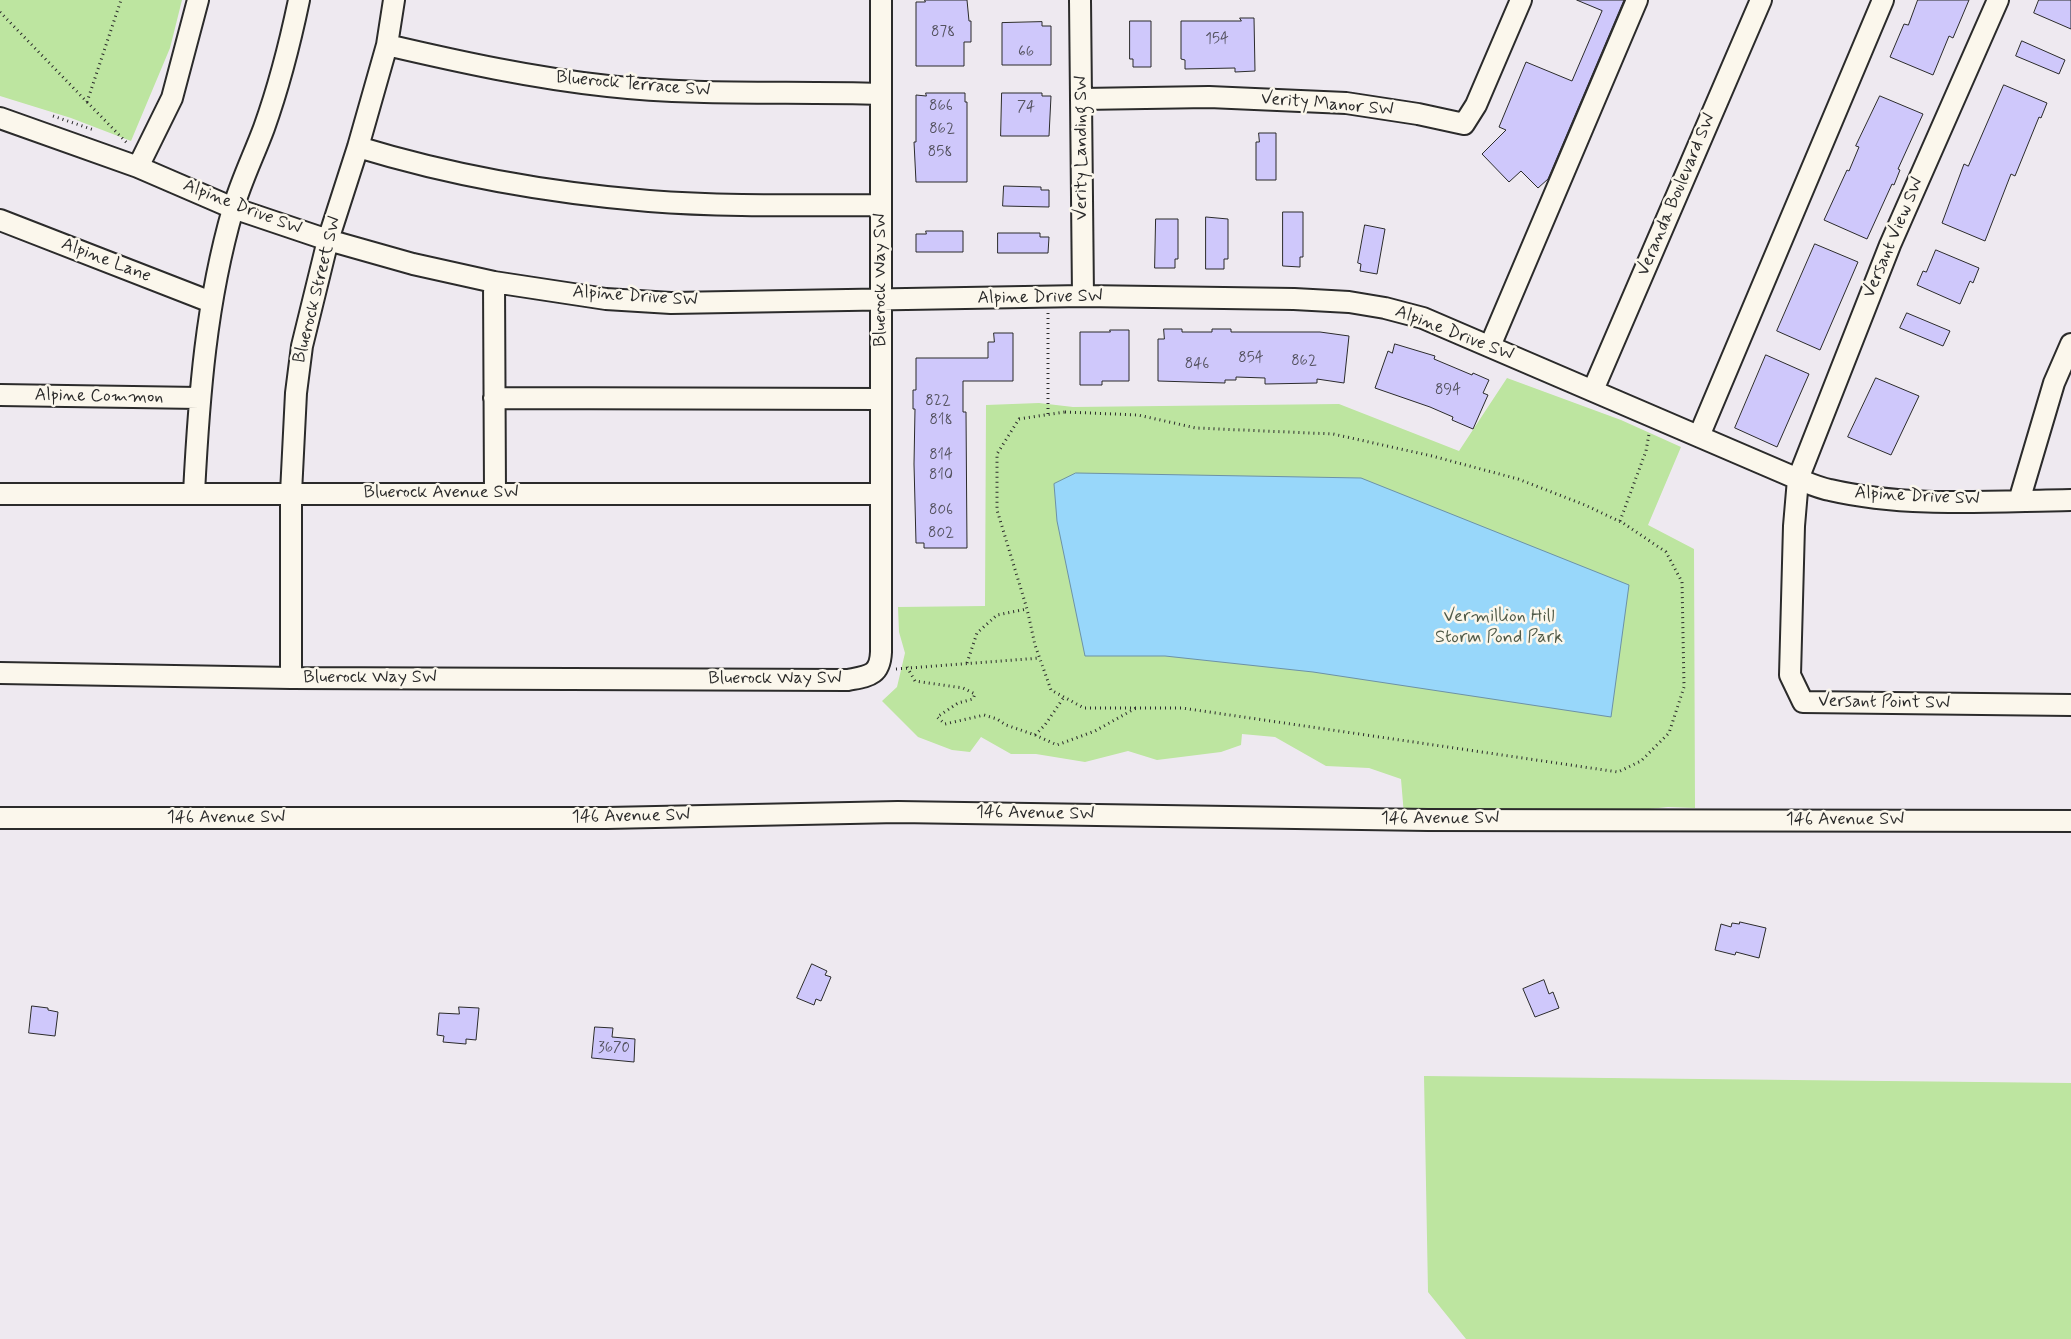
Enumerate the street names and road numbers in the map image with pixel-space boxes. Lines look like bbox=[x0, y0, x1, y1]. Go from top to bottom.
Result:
street label: Bluerock Terrace SW bbox=[555, 68, 711, 102]
street label: Verity Landing SW bbox=[1071, 76, 1093, 220]
street label: Verity Manor SW bbox=[1260, 88, 1394, 122]
street label: Veranda Boulevard SW bbox=[1633, 111, 1721, 279]
street label: Alpine Drive SW bbox=[180, 175, 304, 241]
street label: Versant View SW bbox=[1859, 175, 1929, 301]
street label: Bluerock Way SW bbox=[870, 213, 892, 347]
street label: Bluerock Street SW bbox=[289, 215, 347, 365]
street label: Alpine Lane bbox=[58, 234, 154, 288]
street label: Alpine Drive SW bbox=[572, 282, 698, 312]
street label: Alpine Drive SW bbox=[977, 286, 1103, 310]
street label: Alpine Drive SW bbox=[1392, 301, 1516, 367]
street label: Alpine Common bbox=[34, 385, 164, 409]
street label: Bluerock Avenue SW bbox=[364, 482, 518, 504]
street label: Alpine Drive SW bbox=[1854, 483, 1980, 511]
street label: Bluerock Way SW bbox=[303, 667, 437, 689]
street label: Bluerock Way SW bbox=[708, 668, 842, 690]
street label: Versant Point SW bbox=[1818, 691, 1950, 715]
street label: 146 Avenue SW bbox=[976, 802, 1094, 826]
street label: 146 Avenue SW bbox=[572, 805, 690, 829]
street label: 146 Avenue SW bbox=[167, 807, 285, 829]
street label: 146 Avenue SW bbox=[1381, 808, 1499, 830]
street label: 146 Avenue SW bbox=[1786, 809, 1904, 831]

